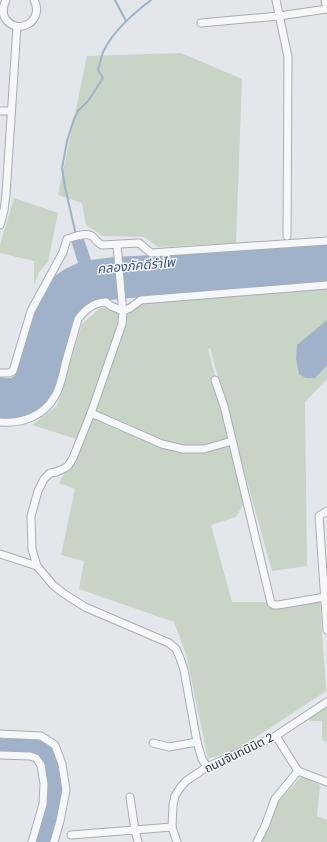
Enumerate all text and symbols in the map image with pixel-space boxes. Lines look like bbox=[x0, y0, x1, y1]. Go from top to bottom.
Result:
water label: คลองภัคดีรำไพ bbox=[96, 253, 178, 276]
street label: ถนนจันทนิมิต 2 bbox=[202, 729, 276, 776]

